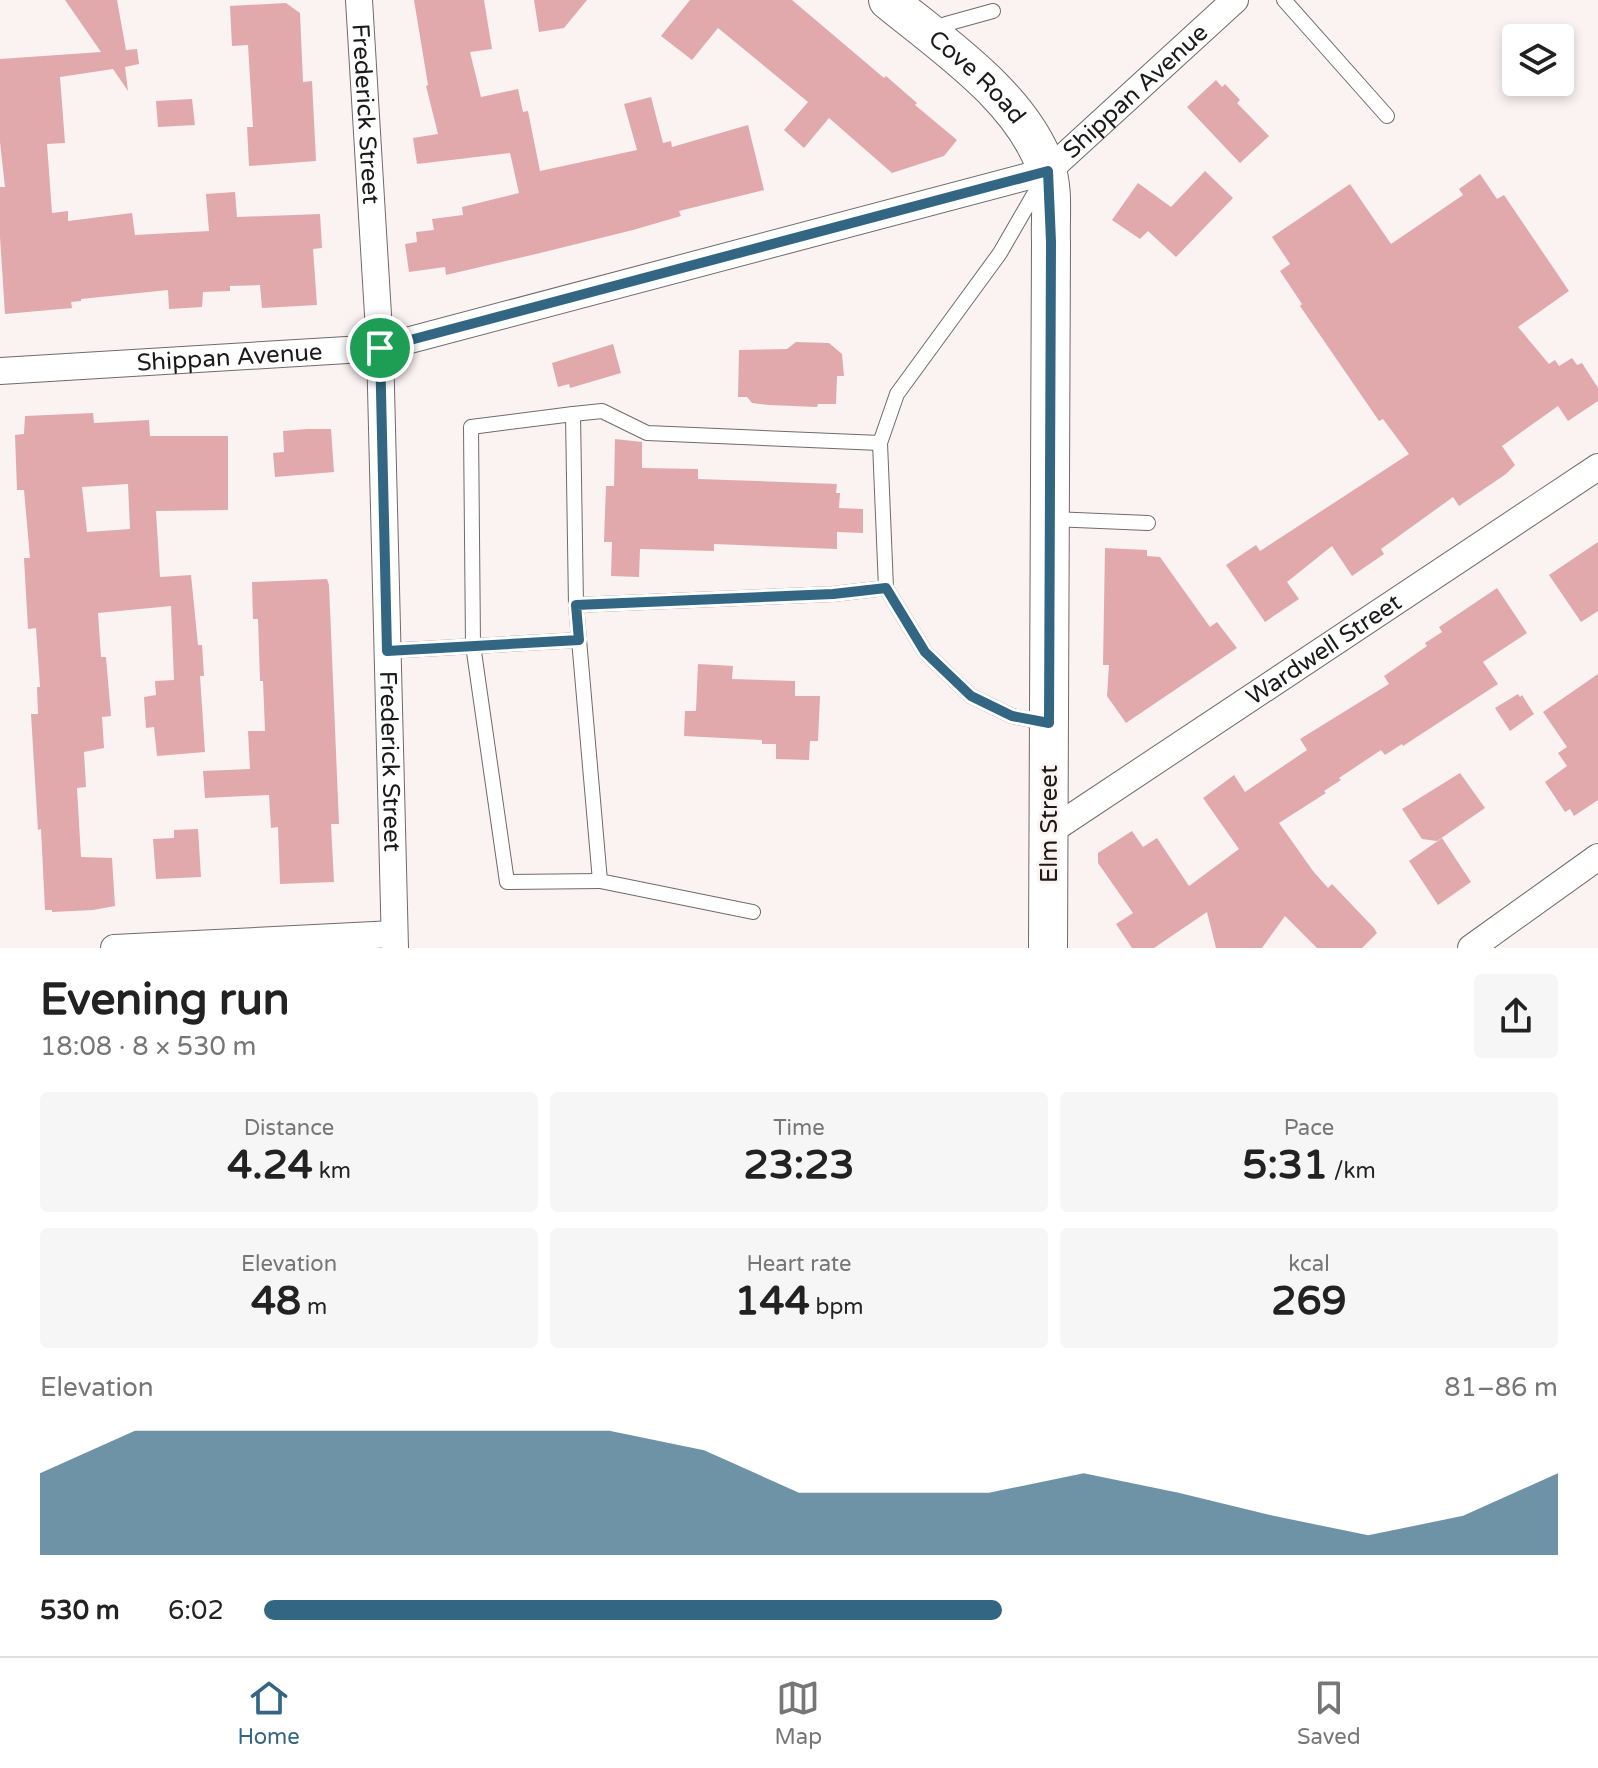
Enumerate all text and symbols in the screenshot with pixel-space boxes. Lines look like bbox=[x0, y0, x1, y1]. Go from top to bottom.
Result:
street label: Shippan Avenue bbox=[1057, 18, 1214, 165]
street label: Frederick Street bbox=[346, 23, 386, 205]
street label: Cove Road bbox=[923, 24, 1032, 130]
map controls bbox=[1502, 24, 1574, 96]
button: layers bbox=[1502, 24, 1574, 96]
pin bbox=[346, 314, 414, 382]
icon: arrive bbox=[358, 326, 402, 370]
street label: Shippan Avenue bbox=[136, 337, 323, 377]
street label: Wardwell Street bbox=[1241, 587, 1407, 711]
street label: Frederick Street bbox=[374, 670, 407, 852]
street label: Elm Street bbox=[1035, 765, 1064, 883]
text: Evening run bbox=[40, 974, 289, 1027]
button: share bbox=[1474, 974, 1558, 1058]
text: 18:08 · 8 × 530 m bbox=[40, 1031, 256, 1062]
text: Distance bbox=[244, 1115, 334, 1141]
text: Time bbox=[773, 1115, 825, 1141]
text: Pace bbox=[1284, 1115, 1334, 1141]
text: 4.24 bbox=[227, 1141, 313, 1189]
text: 23:23 bbox=[744, 1141, 854, 1189]
text: 5:31 bbox=[1242, 1141, 1328, 1189]
text: km bbox=[313, 1158, 351, 1184]
text: /km bbox=[1328, 1158, 1376, 1184]
text: Elevation bbox=[241, 1251, 337, 1277]
text: Heart rate bbox=[747, 1251, 851, 1277]
text: kcal bbox=[1288, 1251, 1330, 1277]
text: 48 bbox=[251, 1277, 301, 1325]
text: 144 bbox=[734, 1277, 810, 1325]
text: 269 bbox=[1271, 1277, 1347, 1325]
text: m bbox=[301, 1294, 327, 1320]
text: bpm bbox=[810, 1294, 864, 1320]
text: Elevation bbox=[40, 1372, 154, 1403]
text: 81–86 m bbox=[1444, 1372, 1558, 1403]
text: 530 m bbox=[40, 1595, 120, 1626]
text: 6:02 bbox=[168, 1595, 224, 1626]
tab: Home bbox=[237, 1676, 300, 1750]
tab: Map bbox=[775, 1676, 822, 1750]
tab: Saved bbox=[1297, 1676, 1361, 1750]

